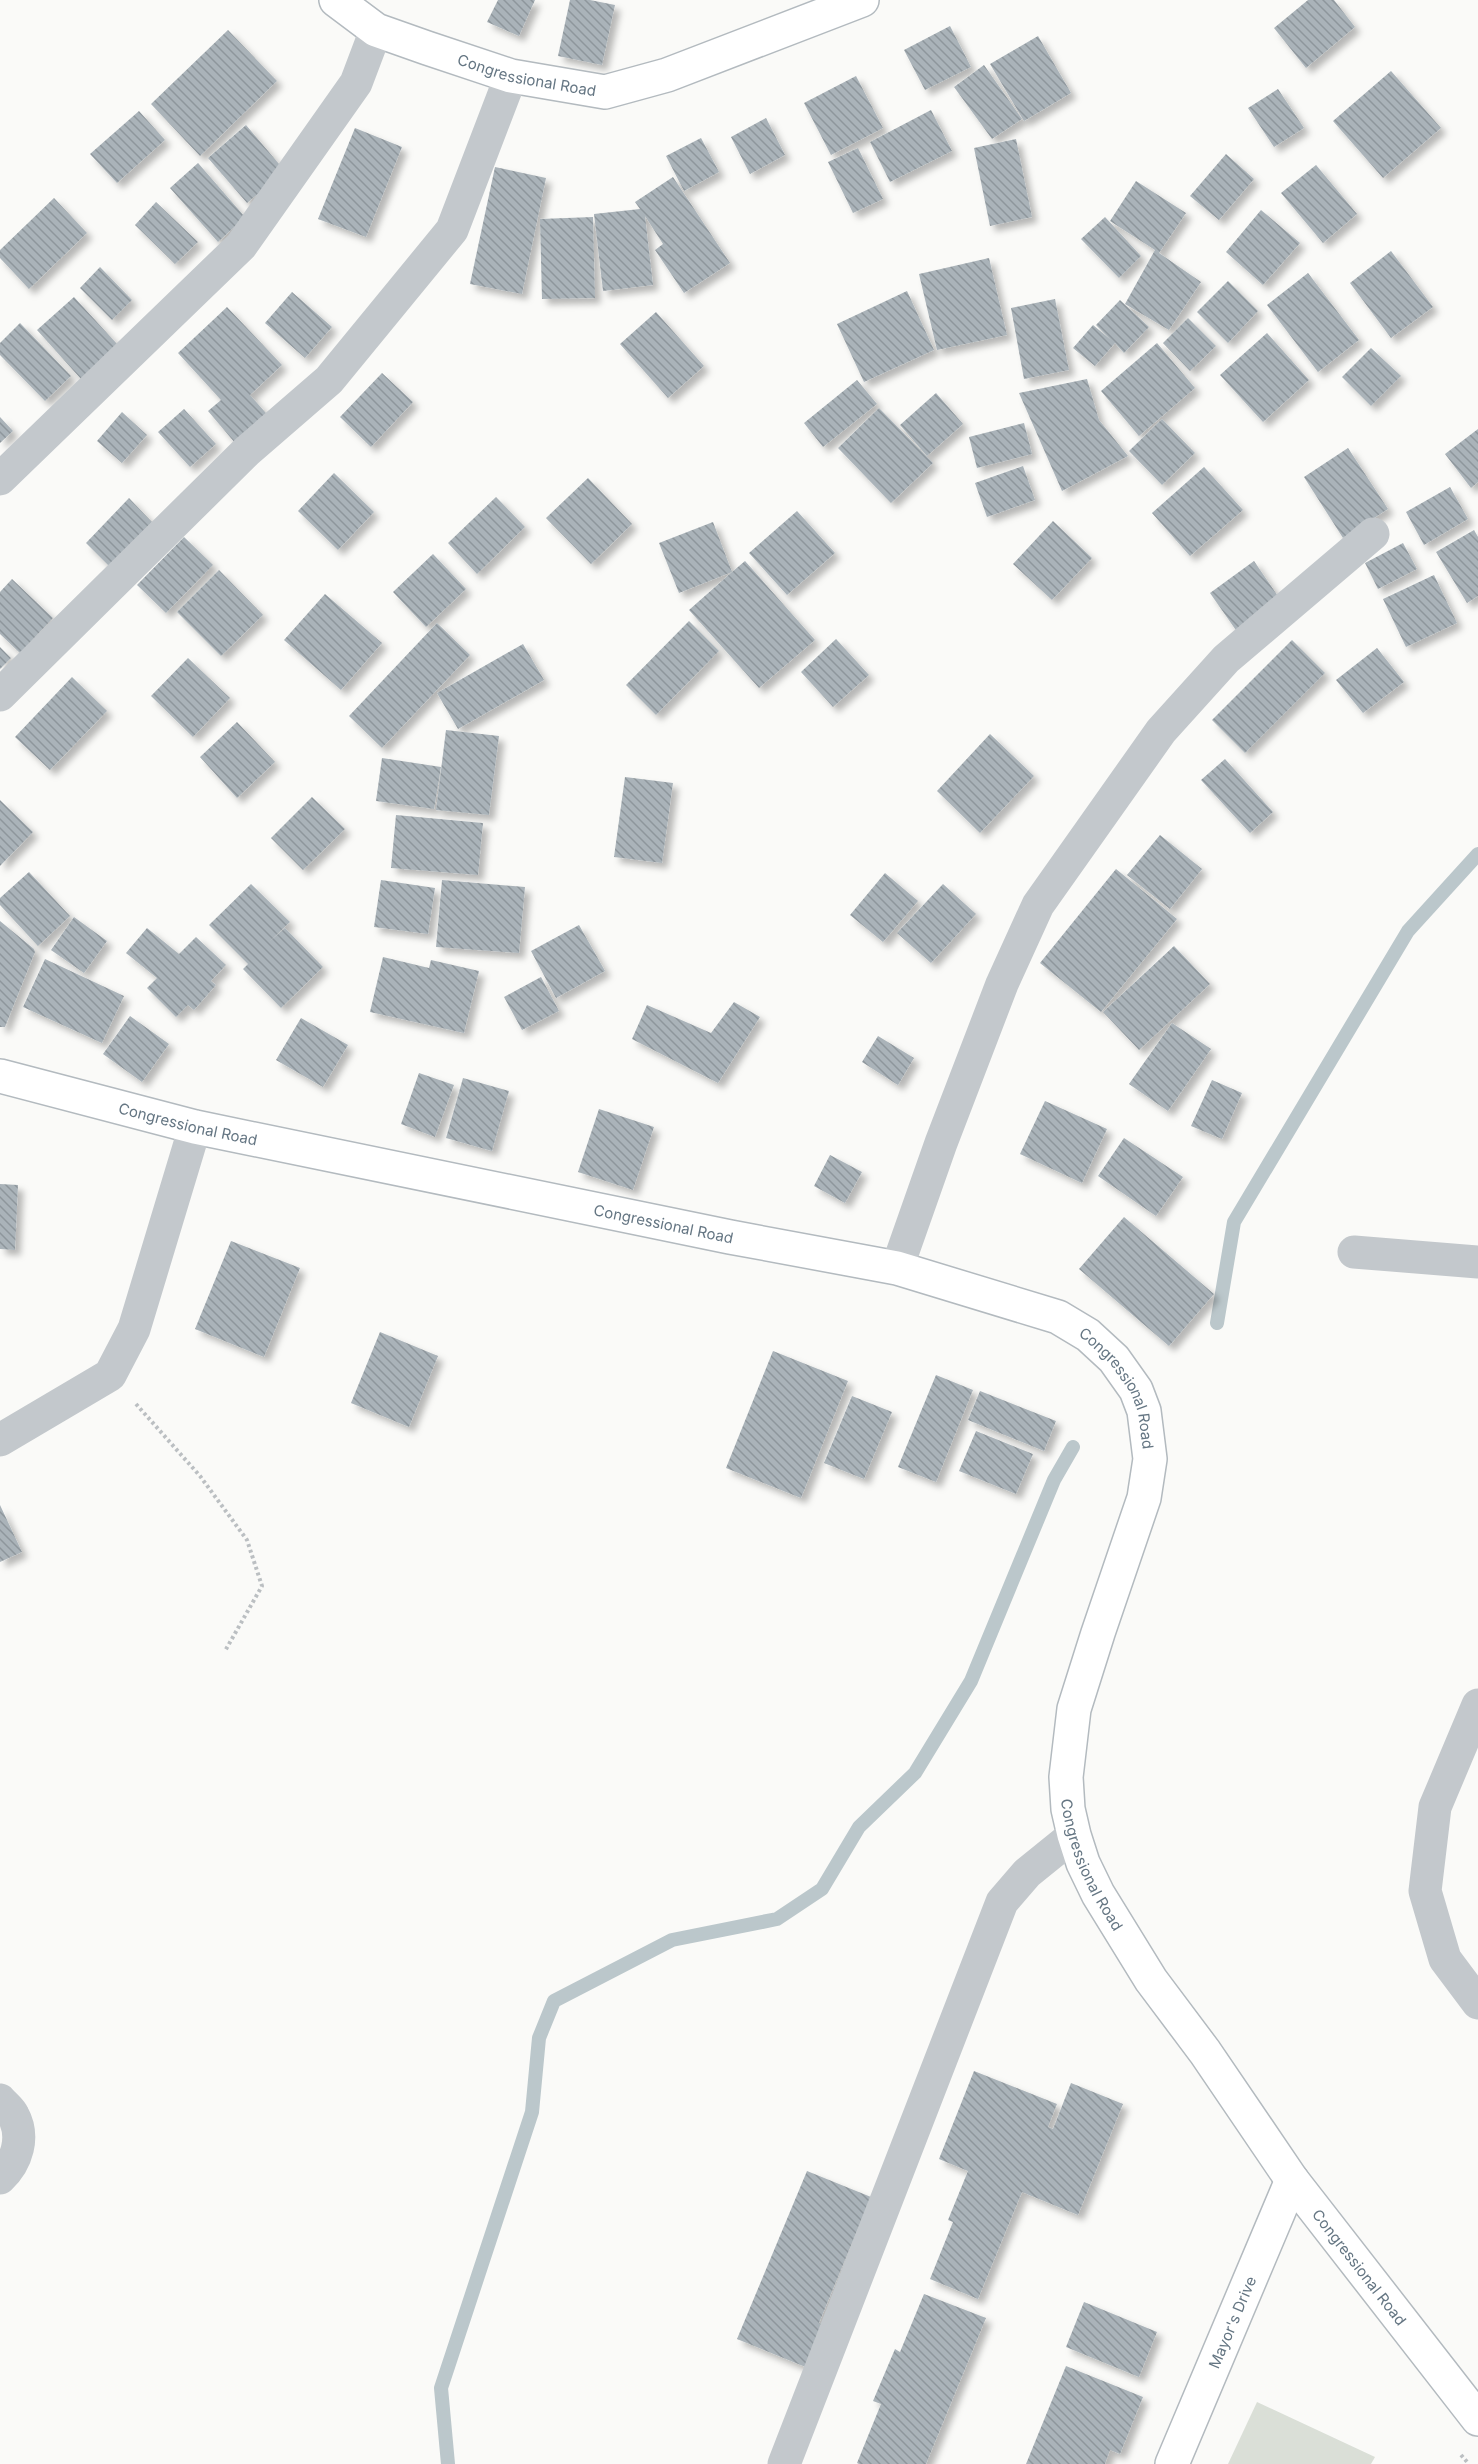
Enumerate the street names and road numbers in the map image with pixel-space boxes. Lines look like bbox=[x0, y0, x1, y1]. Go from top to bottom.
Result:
street label: Congressional Road bbox=[455, 49, 598, 100]
street label: Congressional Road bbox=[117, 1098, 259, 1149]
street label: Congressional Road bbox=[592, 1200, 735, 1247]
street label: Congressional Road bbox=[1076, 1323, 1158, 1450]
street label: Congressional Road bbox=[1058, 1798, 1128, 1934]
street label: Congressional Road bbox=[1309, 2205, 1411, 2329]
street label: Mayor's Drive bbox=[1204, 2273, 1260, 2371]

